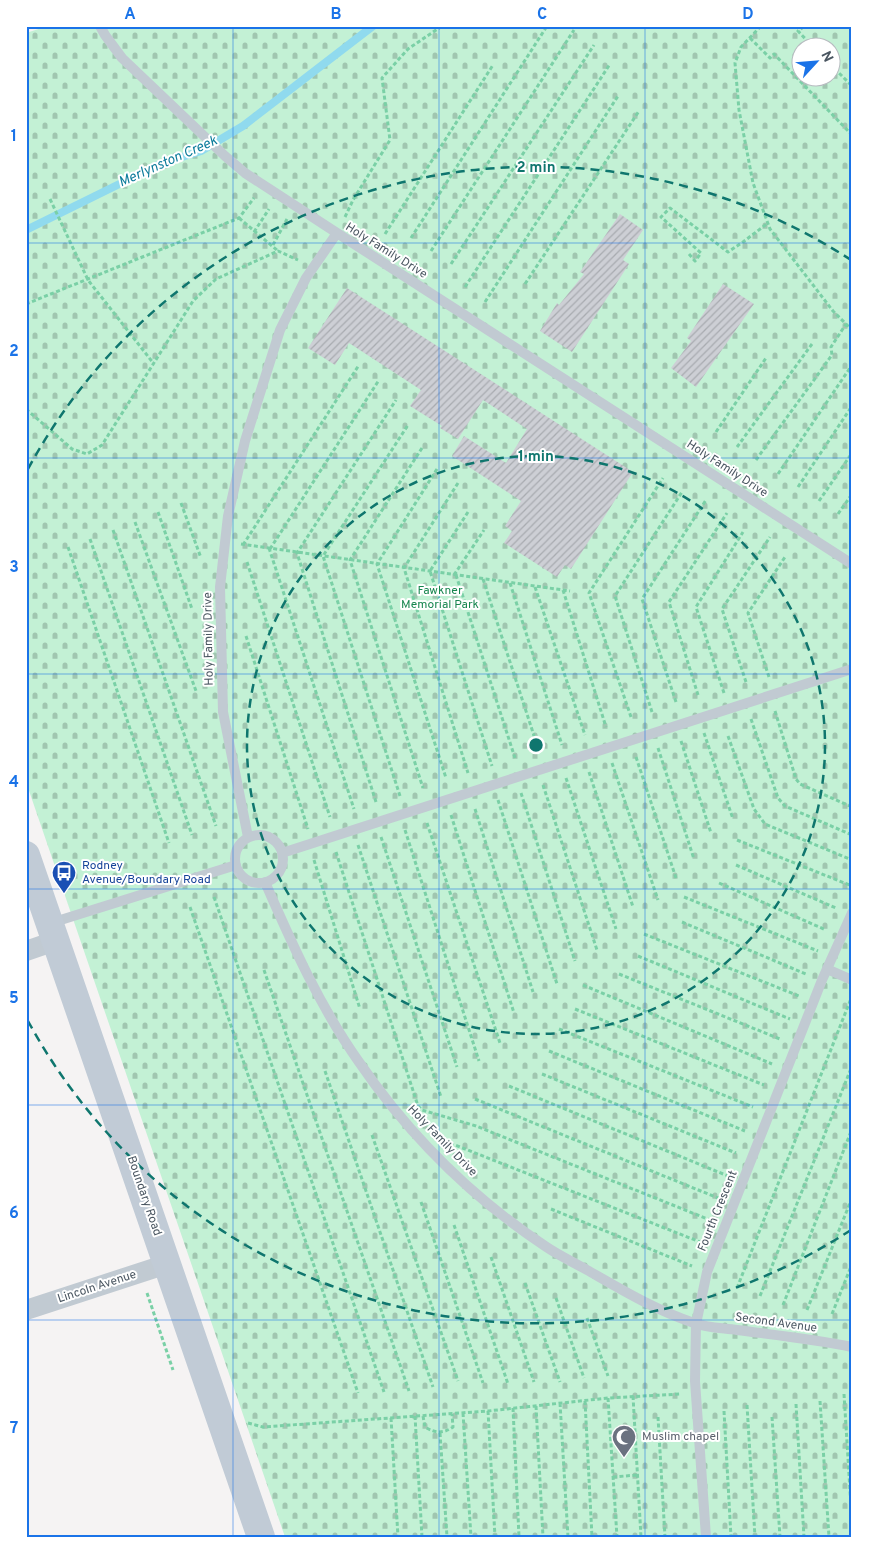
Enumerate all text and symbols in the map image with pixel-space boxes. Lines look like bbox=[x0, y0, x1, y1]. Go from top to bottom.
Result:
text: A bbox=[124, 5, 136, 25]
text: B bbox=[330, 5, 342, 25]
text: C bbox=[537, 5, 547, 25]
text: D bbox=[742, 5, 754, 25]
north arrow bbox=[790, 38, 840, 88]
text: N bbox=[816, 49, 836, 65]
text: 1 bbox=[11, 127, 17, 147]
water label: Merlynston Creek bbox=[116, 132, 221, 191]
text: 2 min bbox=[516, 159, 556, 178]
street label: Holy Family Drive bbox=[342, 219, 430, 283]
text: 2 bbox=[9, 342, 19, 362]
street label: Holy Family Drive bbox=[683, 437, 771, 501]
text: 1 min bbox=[518, 448, 554, 467]
text: 3 bbox=[9, 558, 19, 578]
park label: Fawkner Memorial Park bbox=[401, 583, 479, 613]
street label: Holy Family Drive bbox=[200, 592, 218, 686]
centre of rings bbox=[527, 736, 545, 754]
text: 4 bbox=[9, 773, 19, 793]
place label: Rodney Avenue/Boundary Road bbox=[82, 858, 211, 888]
bus stop icon: Rodney Avenue/Boundary Road bbox=[51, 860, 77, 894]
text: 5 bbox=[9, 989, 19, 1009]
street label: Holy Family Drive bbox=[404, 1102, 480, 1180]
street label: Boundary Road bbox=[123, 1154, 165, 1238]
street label: Fourth Crescent bbox=[695, 1168, 741, 1254]
text: 6 bbox=[9, 1204, 19, 1224]
street label: Lincoln Avenue bbox=[56, 1267, 138, 1307]
street label: Second Avenue bbox=[734, 1309, 818, 1337]
text: 7 bbox=[10, 1419, 18, 1439]
mosque icon: Muslim chapel bbox=[611, 1424, 637, 1458]
place label: Muslim chapel bbox=[642, 1429, 719, 1445]

